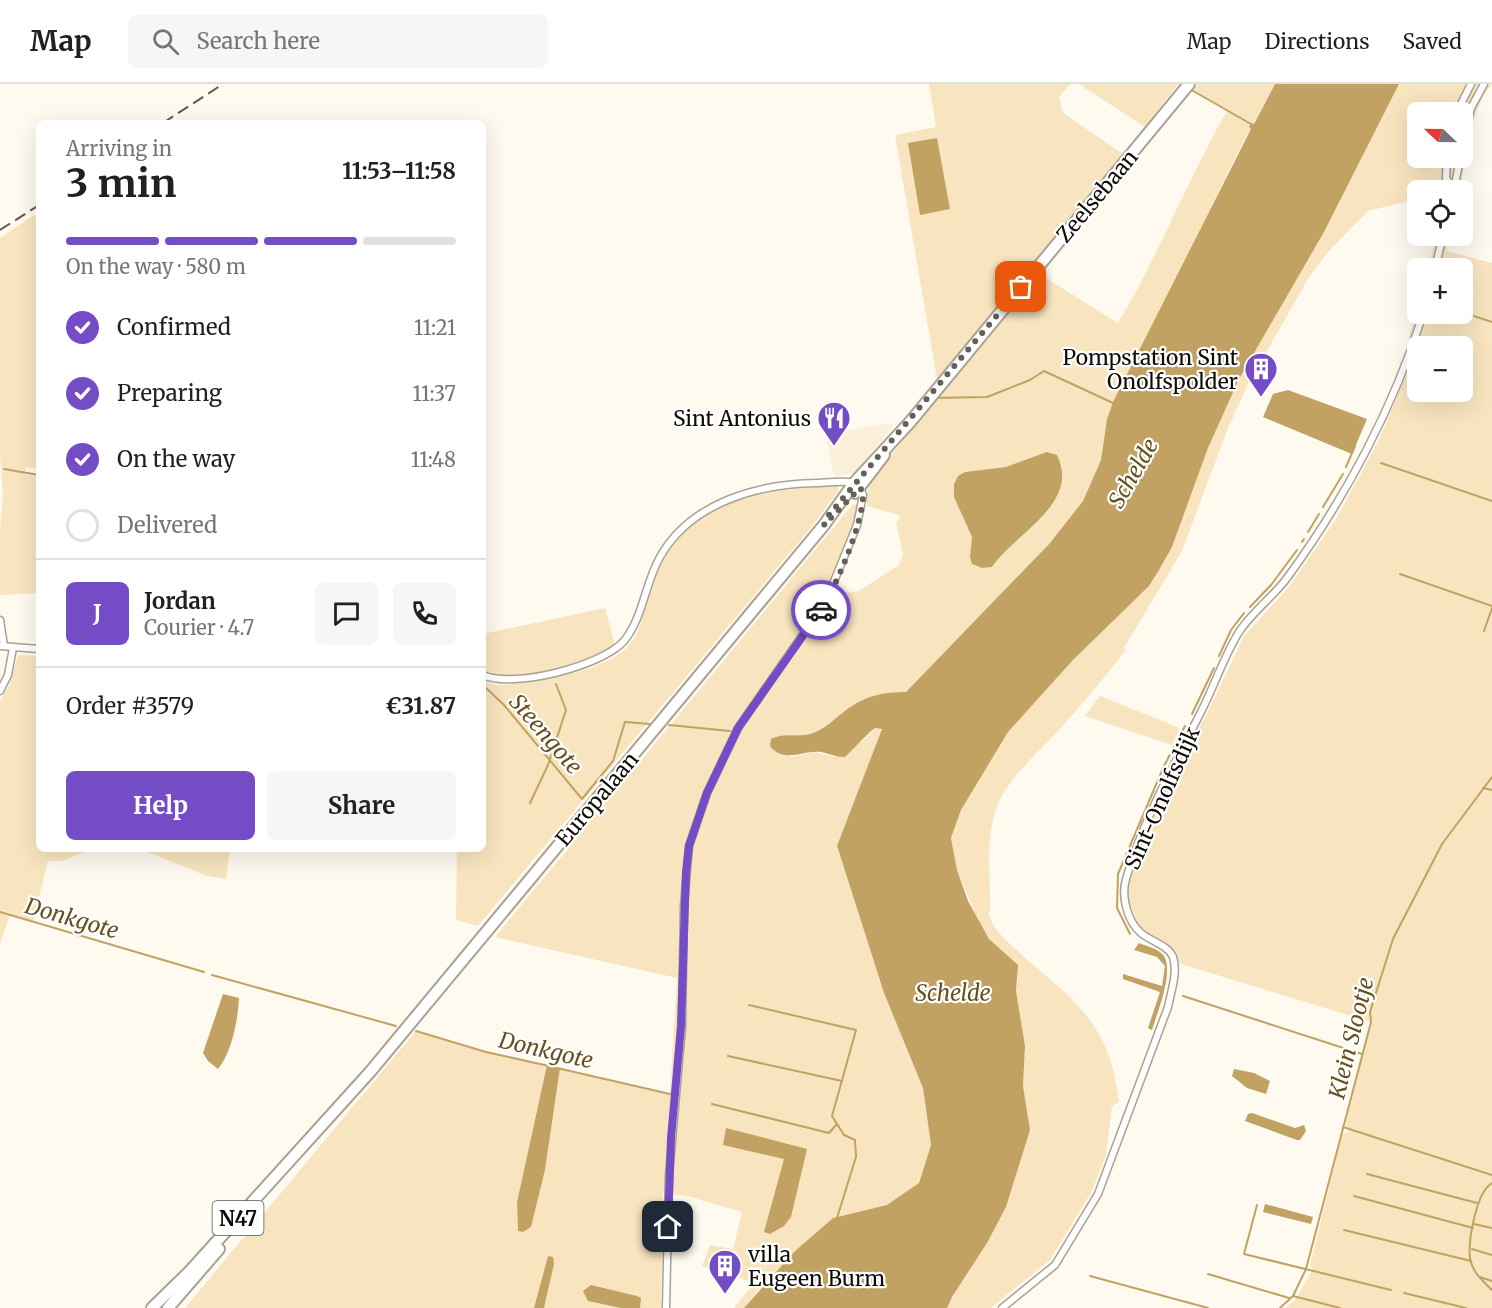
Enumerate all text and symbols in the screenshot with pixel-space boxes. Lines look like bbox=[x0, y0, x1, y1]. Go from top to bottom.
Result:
search box bbox=[128, 14, 548, 68]
text: Map bbox=[30, 23, 92, 59]
icon: search bbox=[149, 25, 182, 58]
text: Search here bbox=[197, 27, 320, 55]
text: Map bbox=[1187, 28, 1231, 55]
text: Directions bbox=[1264, 28, 1369, 55]
text: Saved bbox=[1402, 28, 1462, 55]
north arrow bbox=[1407, 102, 1473, 168]
map controls bbox=[1407, 102, 1473, 402]
text: Arriving in bbox=[66, 136, 172, 161]
street label: Zeelsebaan bbox=[1050, 144, 1144, 248]
text: 11:53–11:58 bbox=[342, 157, 456, 185]
text: 3 min bbox=[66, 159, 176, 208]
button: locate bbox=[1407, 180, 1473, 246]
text: On the way · 580 m bbox=[66, 254, 246, 279]
button: + bbox=[1407, 258, 1473, 324]
pin bbox=[995, 261, 1046, 312]
icon: bag bbox=[1004, 270, 1037, 303]
icon: check bbox=[66, 311, 99, 344]
text: Confirmed bbox=[117, 313, 231, 341]
text: 11:21 bbox=[414, 315, 456, 340]
button: − bbox=[1407, 336, 1473, 402]
place label: Pompstation Sint Onolfspolder bbox=[1063, 344, 1238, 395]
building icon: Pompstation Sint Onolfspolder bbox=[1243, 351, 1279, 398]
icon: check bbox=[66, 377, 99, 410]
text: Preparing bbox=[117, 379, 222, 407]
text: 11:37 bbox=[413, 381, 456, 406]
restaurant icon: Sint Antonius bbox=[816, 400, 852, 447]
place label: Sint Antonius bbox=[673, 405, 811, 432]
water label: Schelde bbox=[1102, 433, 1164, 513]
icon: check bbox=[66, 443, 99, 476]
text: On the way bbox=[117, 445, 235, 473]
text: 11:48 bbox=[411, 447, 456, 472]
text: Delivered bbox=[117, 511, 217, 539]
courier bbox=[791, 580, 851, 640]
button: chat bbox=[315, 582, 378, 645]
button: phone bbox=[393, 582, 456, 645]
text: Jordan bbox=[144, 587, 216, 615]
icon: car bbox=[805, 594, 838, 627]
text: J bbox=[93, 599, 102, 627]
text: Courier · 4.7 bbox=[144, 615, 254, 640]
water label: Steengote bbox=[504, 688, 588, 780]
text: Order #3579 bbox=[66, 692, 194, 720]
text: €31.87 bbox=[385, 692, 456, 720]
street label: Sint-Onolfsdijk bbox=[1118, 722, 1206, 874]
street label: Europalaan bbox=[550, 746, 644, 852]
button: Help bbox=[66, 771, 255, 840]
button: Share bbox=[267, 771, 456, 840]
water label: Donkgote bbox=[21, 891, 122, 945]
water label: Klein Slootje bbox=[1322, 974, 1380, 1103]
water label: Schelde bbox=[915, 979, 991, 1007]
water label: Donkgote bbox=[495, 1025, 596, 1074]
road number: N47 bbox=[212, 1201, 264, 1235]
pin bbox=[642, 1201, 693, 1252]
icon: home bbox=[651, 1210, 684, 1243]
place label: villa Eugeen Burm bbox=[747, 1241, 885, 1292]
building icon: villa Eugeen Burm bbox=[707, 1248, 743, 1295]

